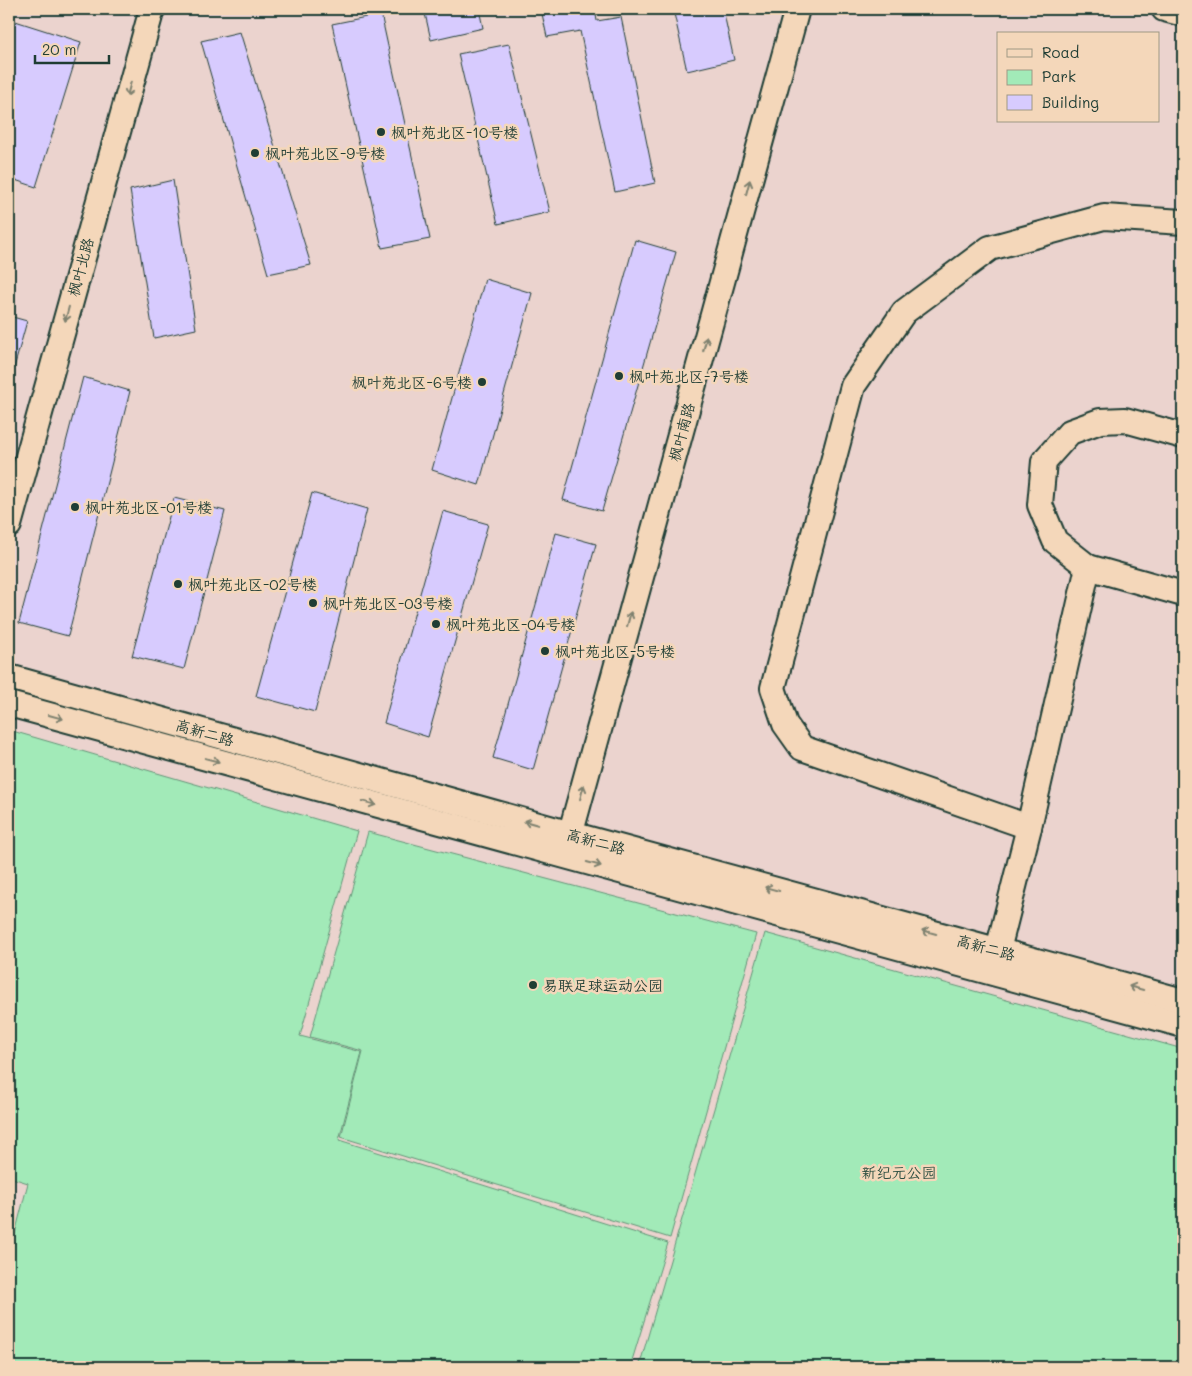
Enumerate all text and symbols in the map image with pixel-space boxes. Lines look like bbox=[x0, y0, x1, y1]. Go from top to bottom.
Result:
scale bar bbox=[35, 32, 109, 64]
legend bbox=[997, 32, 1160, 122]
text: 20 m bbox=[42, 39, 76, 59]
text: Road bbox=[1042, 42, 1079, 62]
text: Park bbox=[1042, 66, 1076, 86]
one-way arrow bbox=[124, 81, 134, 97]
text: Building bbox=[1042, 92, 1099, 112]
place label: 枫叶苑北区-10号楼 bbox=[391, 122, 518, 142]
marker: 枫叶苑北区-10号楼 bbox=[375, 126, 387, 138]
place label: 枫叶苑北区-9号楼 bbox=[265, 143, 385, 163]
marker: 枫叶苑北区-9号楼 bbox=[249, 147, 261, 159]
one-way arrow bbox=[744, 180, 753, 196]
street label: 枫叶北路 bbox=[63, 235, 97, 299]
one-way arrow bbox=[62, 305, 72, 321]
one-way arrow bbox=[701, 336, 710, 352]
place label: 枫叶苑北区-7号楼 bbox=[629, 366, 749, 386]
marker: 枫叶苑北区-7号楼 bbox=[613, 370, 625, 382]
place label: 枫叶苑北区-6号楼 bbox=[352, 372, 472, 392]
marker: 枫叶苑北区-6号楼 bbox=[476, 376, 488, 388]
street label: 枫叶南路 bbox=[664, 400, 698, 464]
place label: 枫叶苑北区-01号楼 bbox=[85, 497, 212, 517]
marker: 枫叶苑北区-01号楼 bbox=[69, 501, 81, 513]
place label: 枫叶苑北区-02号楼 bbox=[188, 574, 317, 594]
marker: 枫叶苑北区-02号楼 bbox=[172, 578, 184, 590]
place label: 枫叶苑北区-03号楼 bbox=[323, 593, 452, 613]
marker: 枫叶苑北区-03号楼 bbox=[307, 597, 319, 609]
one-way arrow bbox=[625, 611, 635, 627]
place label: 枫叶苑北区-04号楼 bbox=[446, 614, 575, 634]
marker: 枫叶苑北区-04号楼 bbox=[430, 618, 442, 630]
place label: 枫叶苑北区-5号楼 bbox=[555, 641, 675, 661]
marker: 枫叶苑北区-5号楼 bbox=[539, 645, 551, 657]
one-way arrow bbox=[47, 713, 63, 723]
street label: 高新二路 bbox=[173, 714, 237, 750]
one-way arrow bbox=[204, 756, 220, 766]
one-way arrow bbox=[577, 785, 587, 801]
one-way arrow bbox=[361, 799, 377, 809]
one-way arrow bbox=[523, 818, 539, 827]
street label: 高新二路 bbox=[564, 824, 628, 858]
one-way arrow bbox=[585, 860, 601, 869]
one-way arrow bbox=[764, 884, 780, 893]
one-way arrow bbox=[921, 926, 937, 936]
street label: 高新二路 bbox=[954, 930, 1018, 964]
place label: 易联足球运动公园 bbox=[543, 975, 663, 995]
marker: 易联足球运动公园 bbox=[527, 979, 539, 991]
one-way arrow bbox=[1129, 983, 1145, 993]
park label: 新纪元公园 bbox=[861, 1162, 937, 1182]

